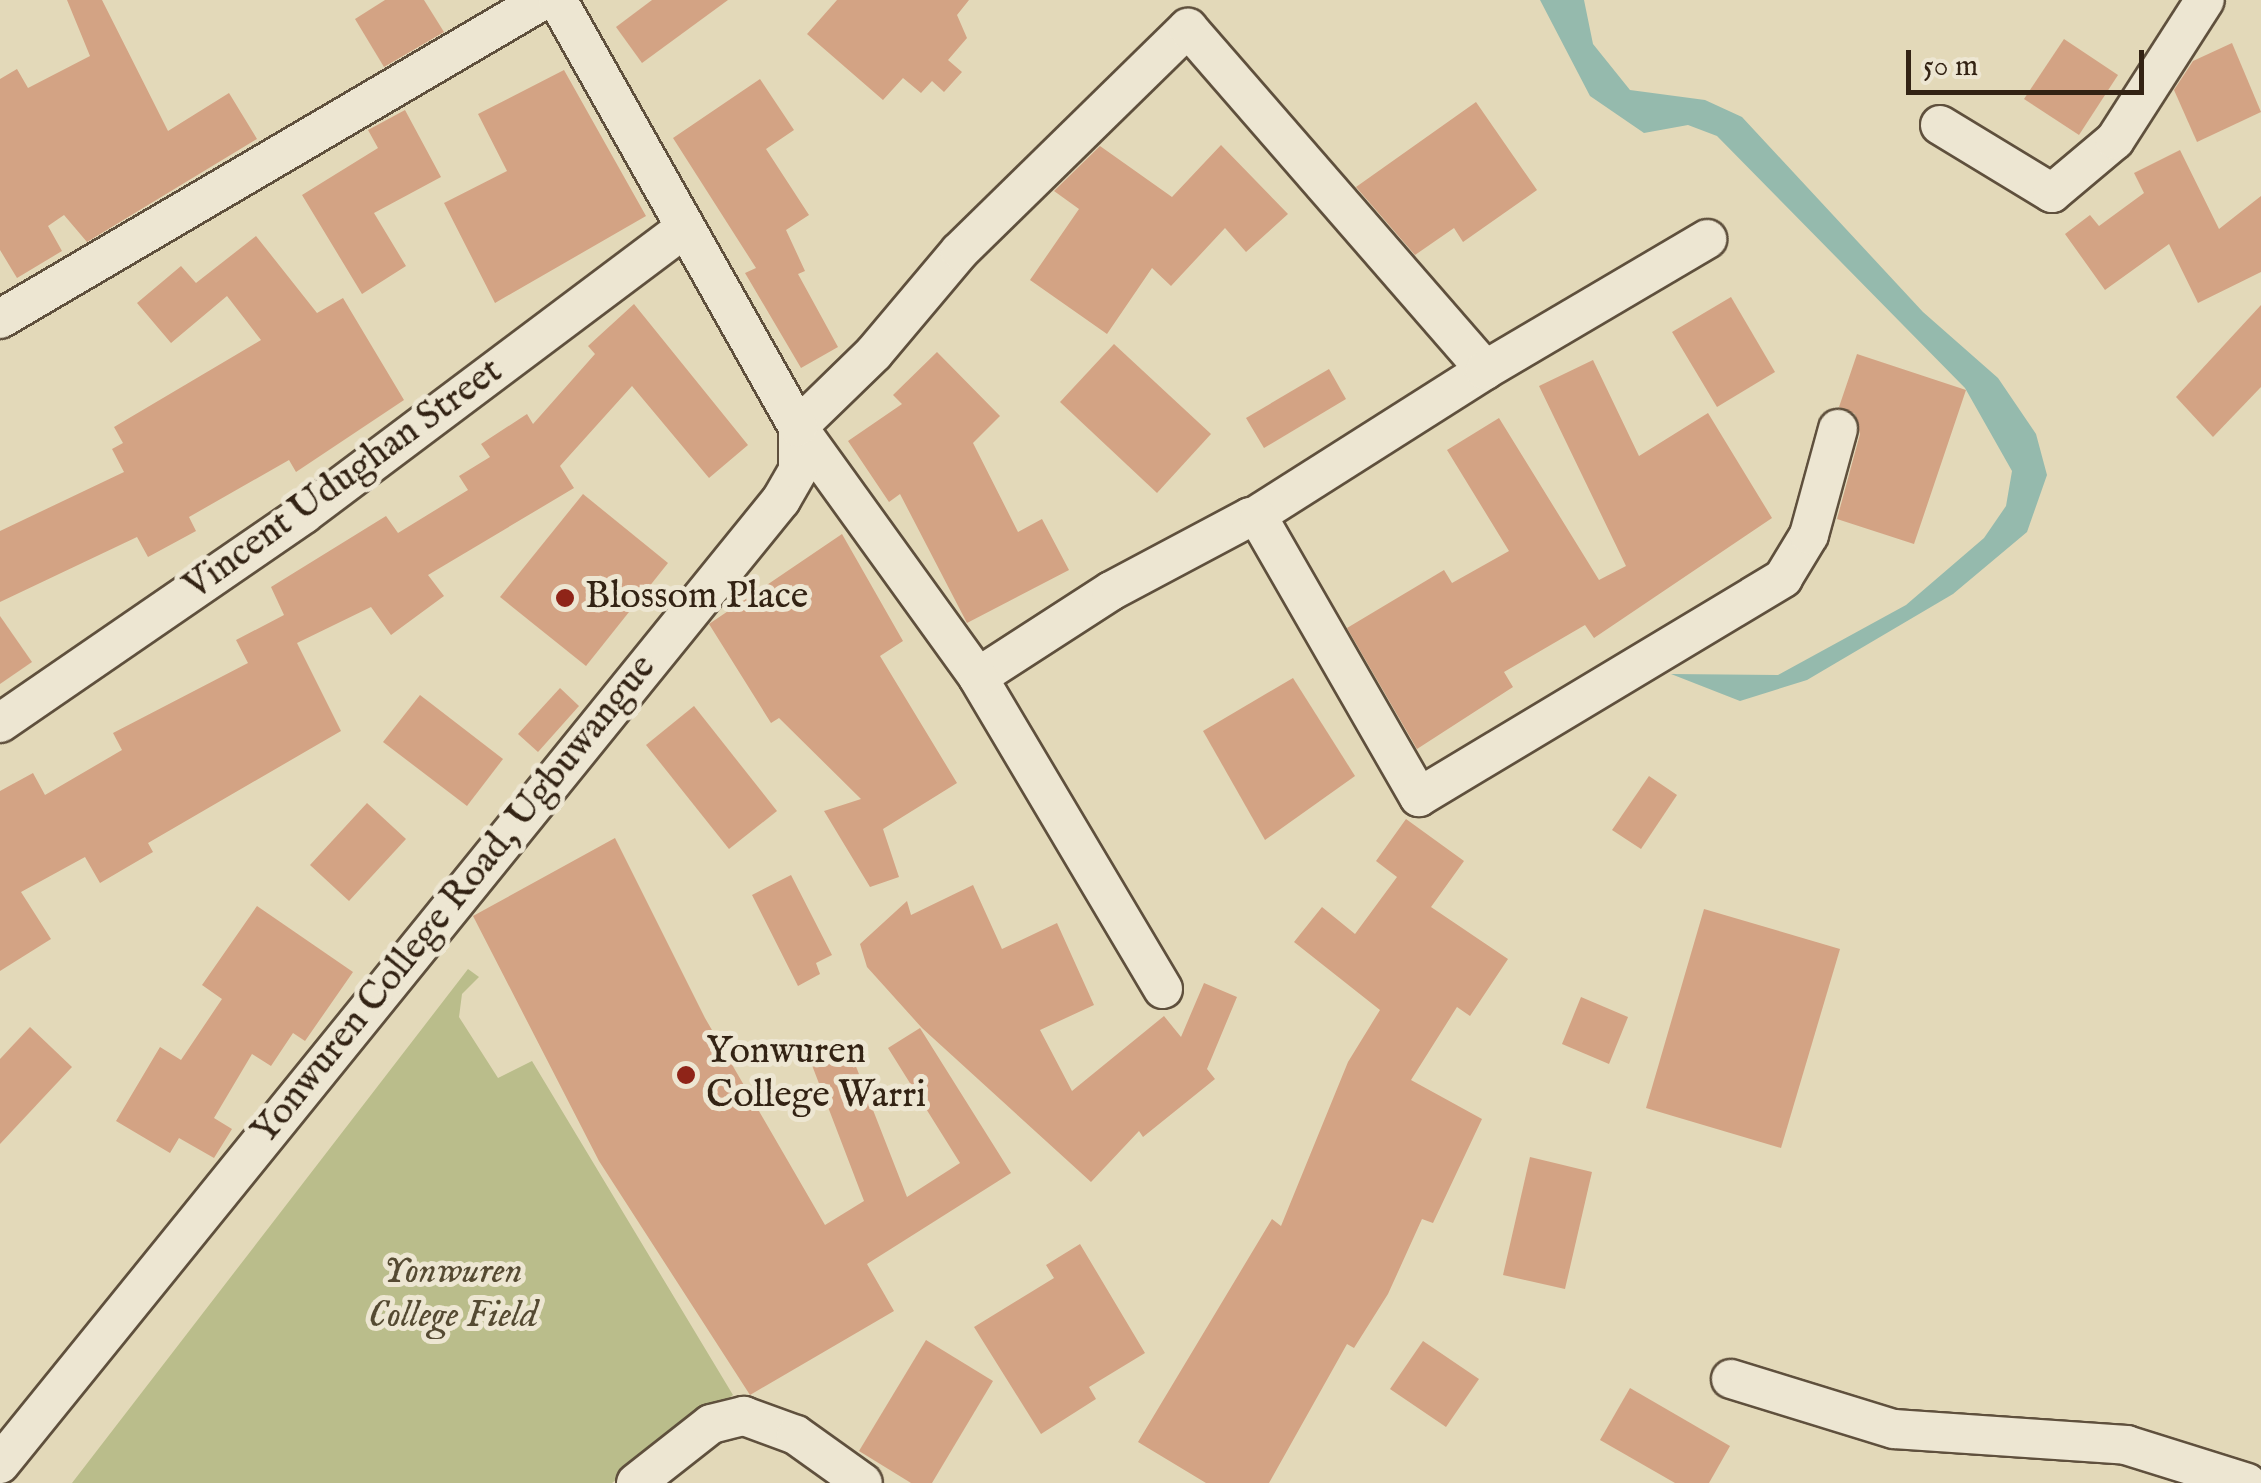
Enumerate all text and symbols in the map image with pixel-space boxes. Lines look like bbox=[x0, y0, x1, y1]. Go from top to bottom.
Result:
scale bar bbox=[1911, 30, 2148, 92]
text: 50 m bbox=[1923, 48, 1978, 86]
street label: Vincent Udughan Street bbox=[176, 349, 512, 611]
place label: Blossom Place bbox=[585, 575, 808, 621]
marker: Blossom Place bbox=[554, 587, 576, 609]
street label: Yonwuren College Road, Ugbuwangue bbox=[243, 646, 667, 1154]
place label: Yonwuren College Warri bbox=[706, 1030, 926, 1120]
marker: Yonwuren College Warri bbox=[675, 1064, 697, 1086]
park label: Yonwuren College Field bbox=[368, 1250, 538, 1340]

